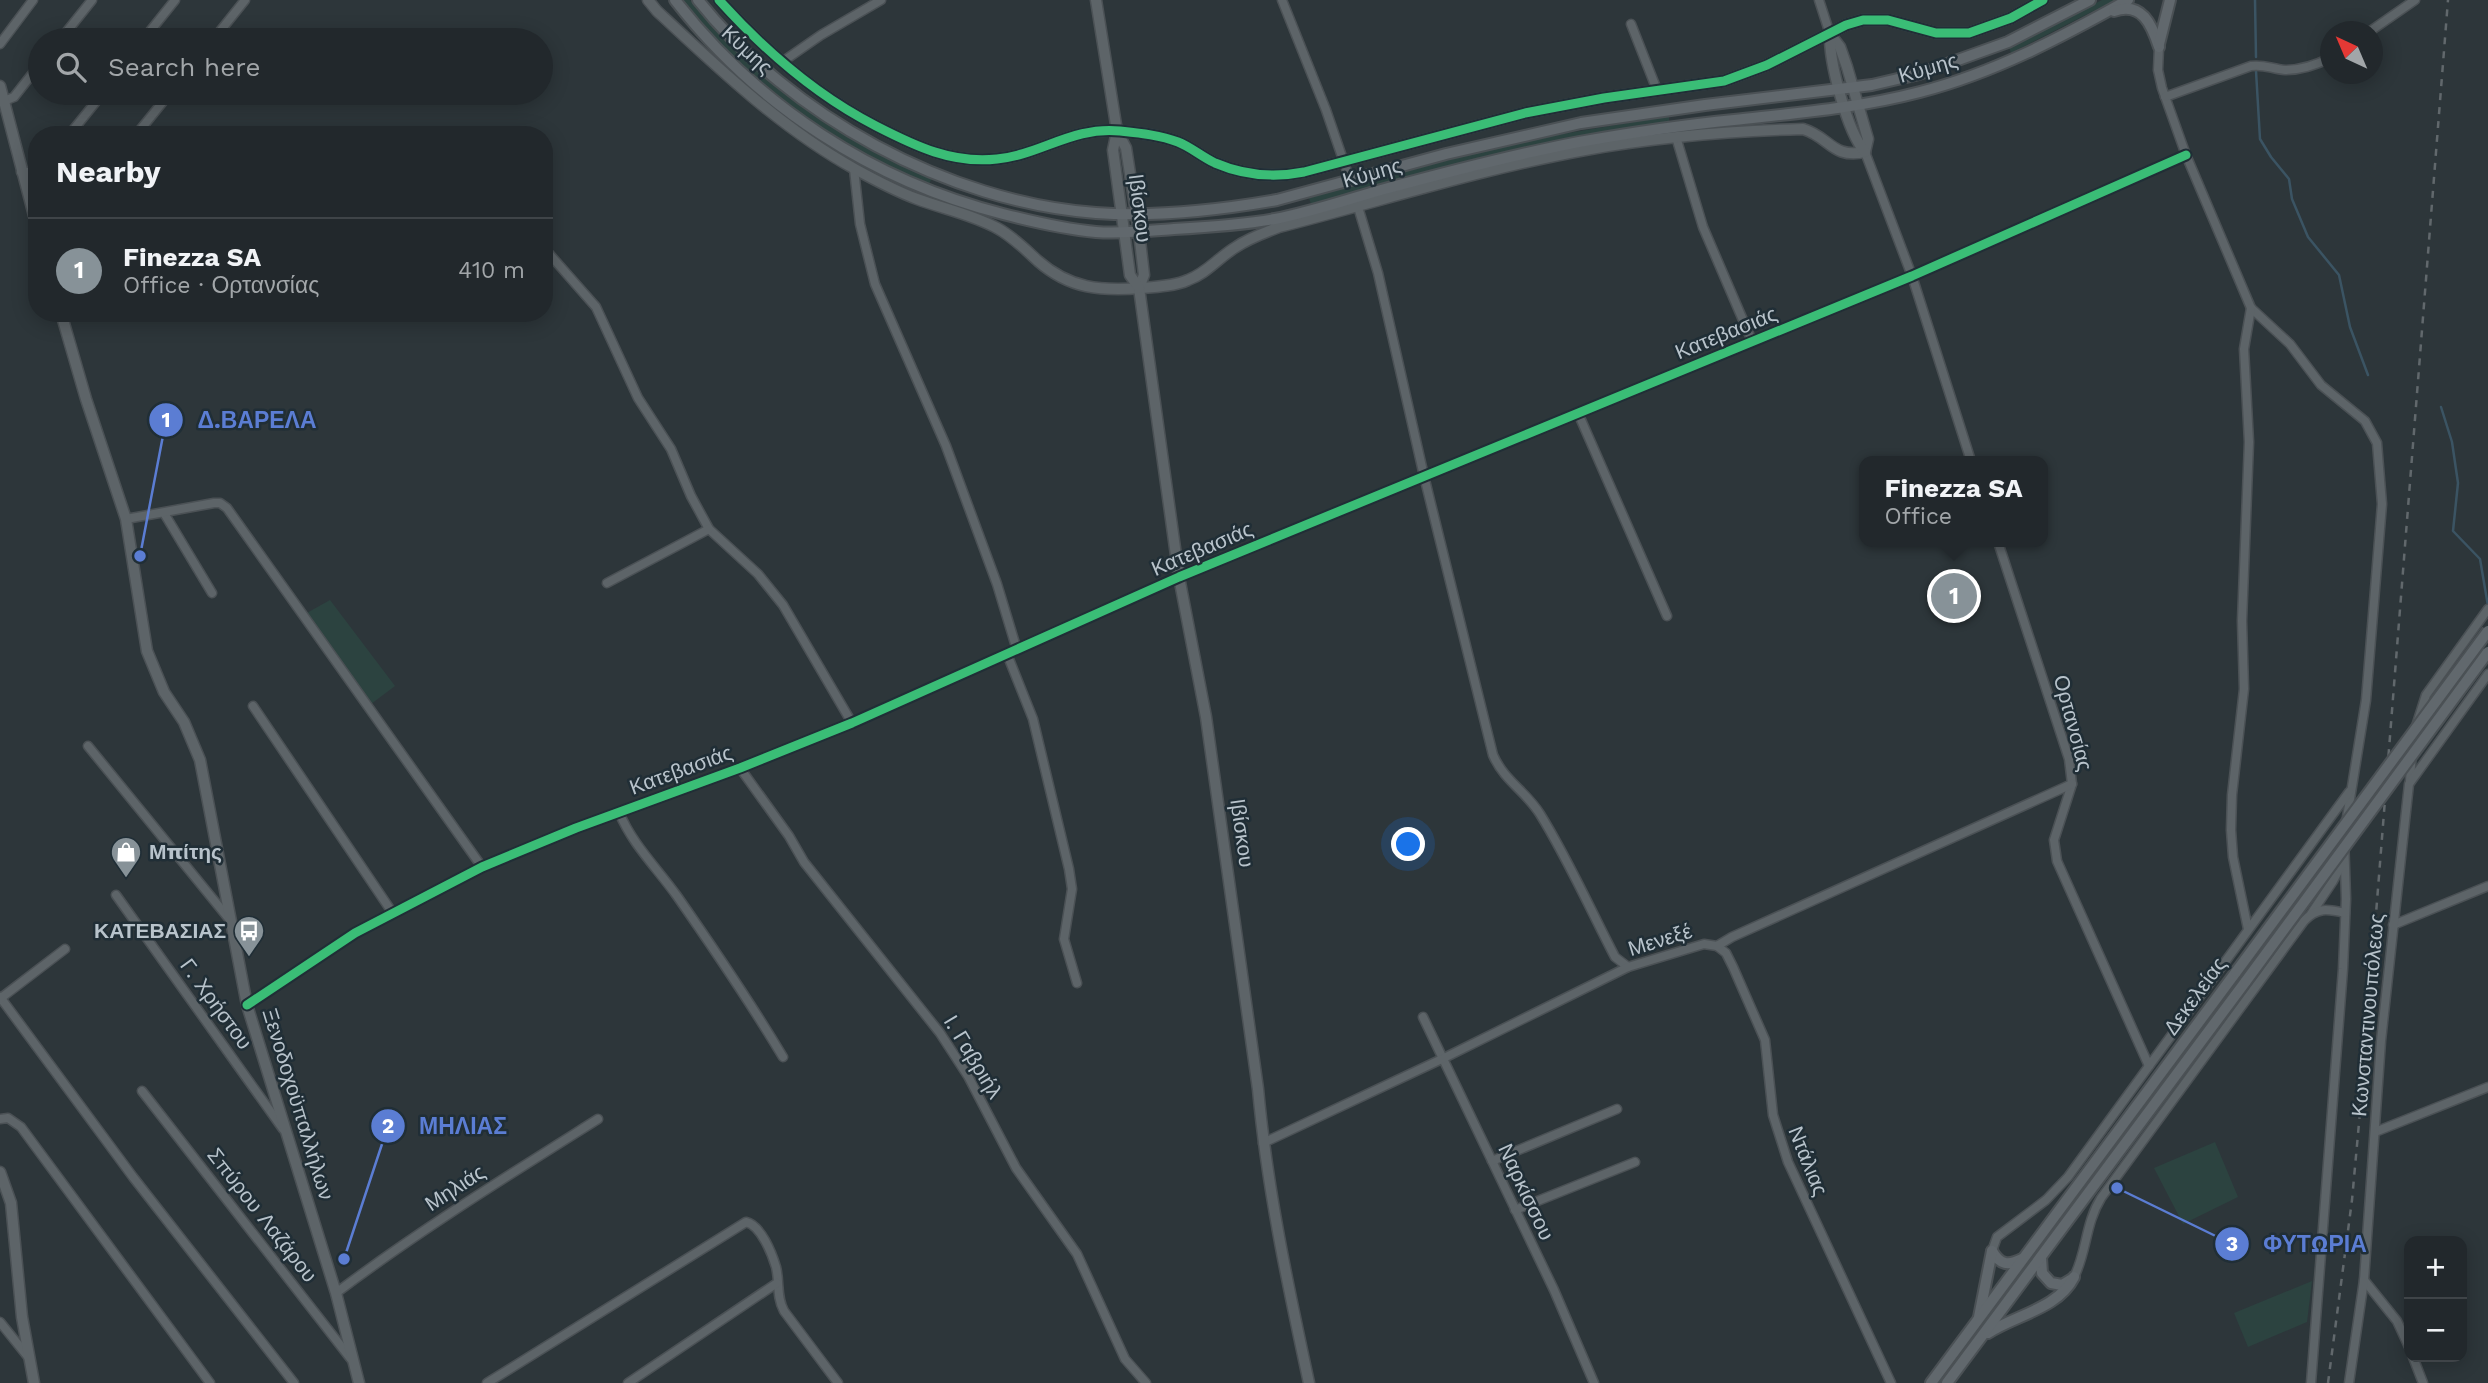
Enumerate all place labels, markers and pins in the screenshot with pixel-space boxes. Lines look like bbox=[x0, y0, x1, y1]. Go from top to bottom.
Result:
callout: Δ.ΒΑΡΕΛΑ bbox=[149, 398, 331, 442]
pin: 1 bbox=[1931, 570, 1977, 622]
shop icon: Μπίτης bbox=[109, 835, 143, 879]
place label: Μπίτης bbox=[149, 839, 222, 864]
bus stop icon: ΚΑΤΕΒΑΣΙΑΣ bbox=[232, 914, 266, 958]
place label: ΚΑΤΕΒΑΣΙΑΣ bbox=[94, 918, 226, 943]
callout: ΜΗΛΙΑΣ bbox=[370, 1104, 521, 1148]
callout: ΦΥΤΩΡΙΑ bbox=[2215, 1222, 2381, 1266]

